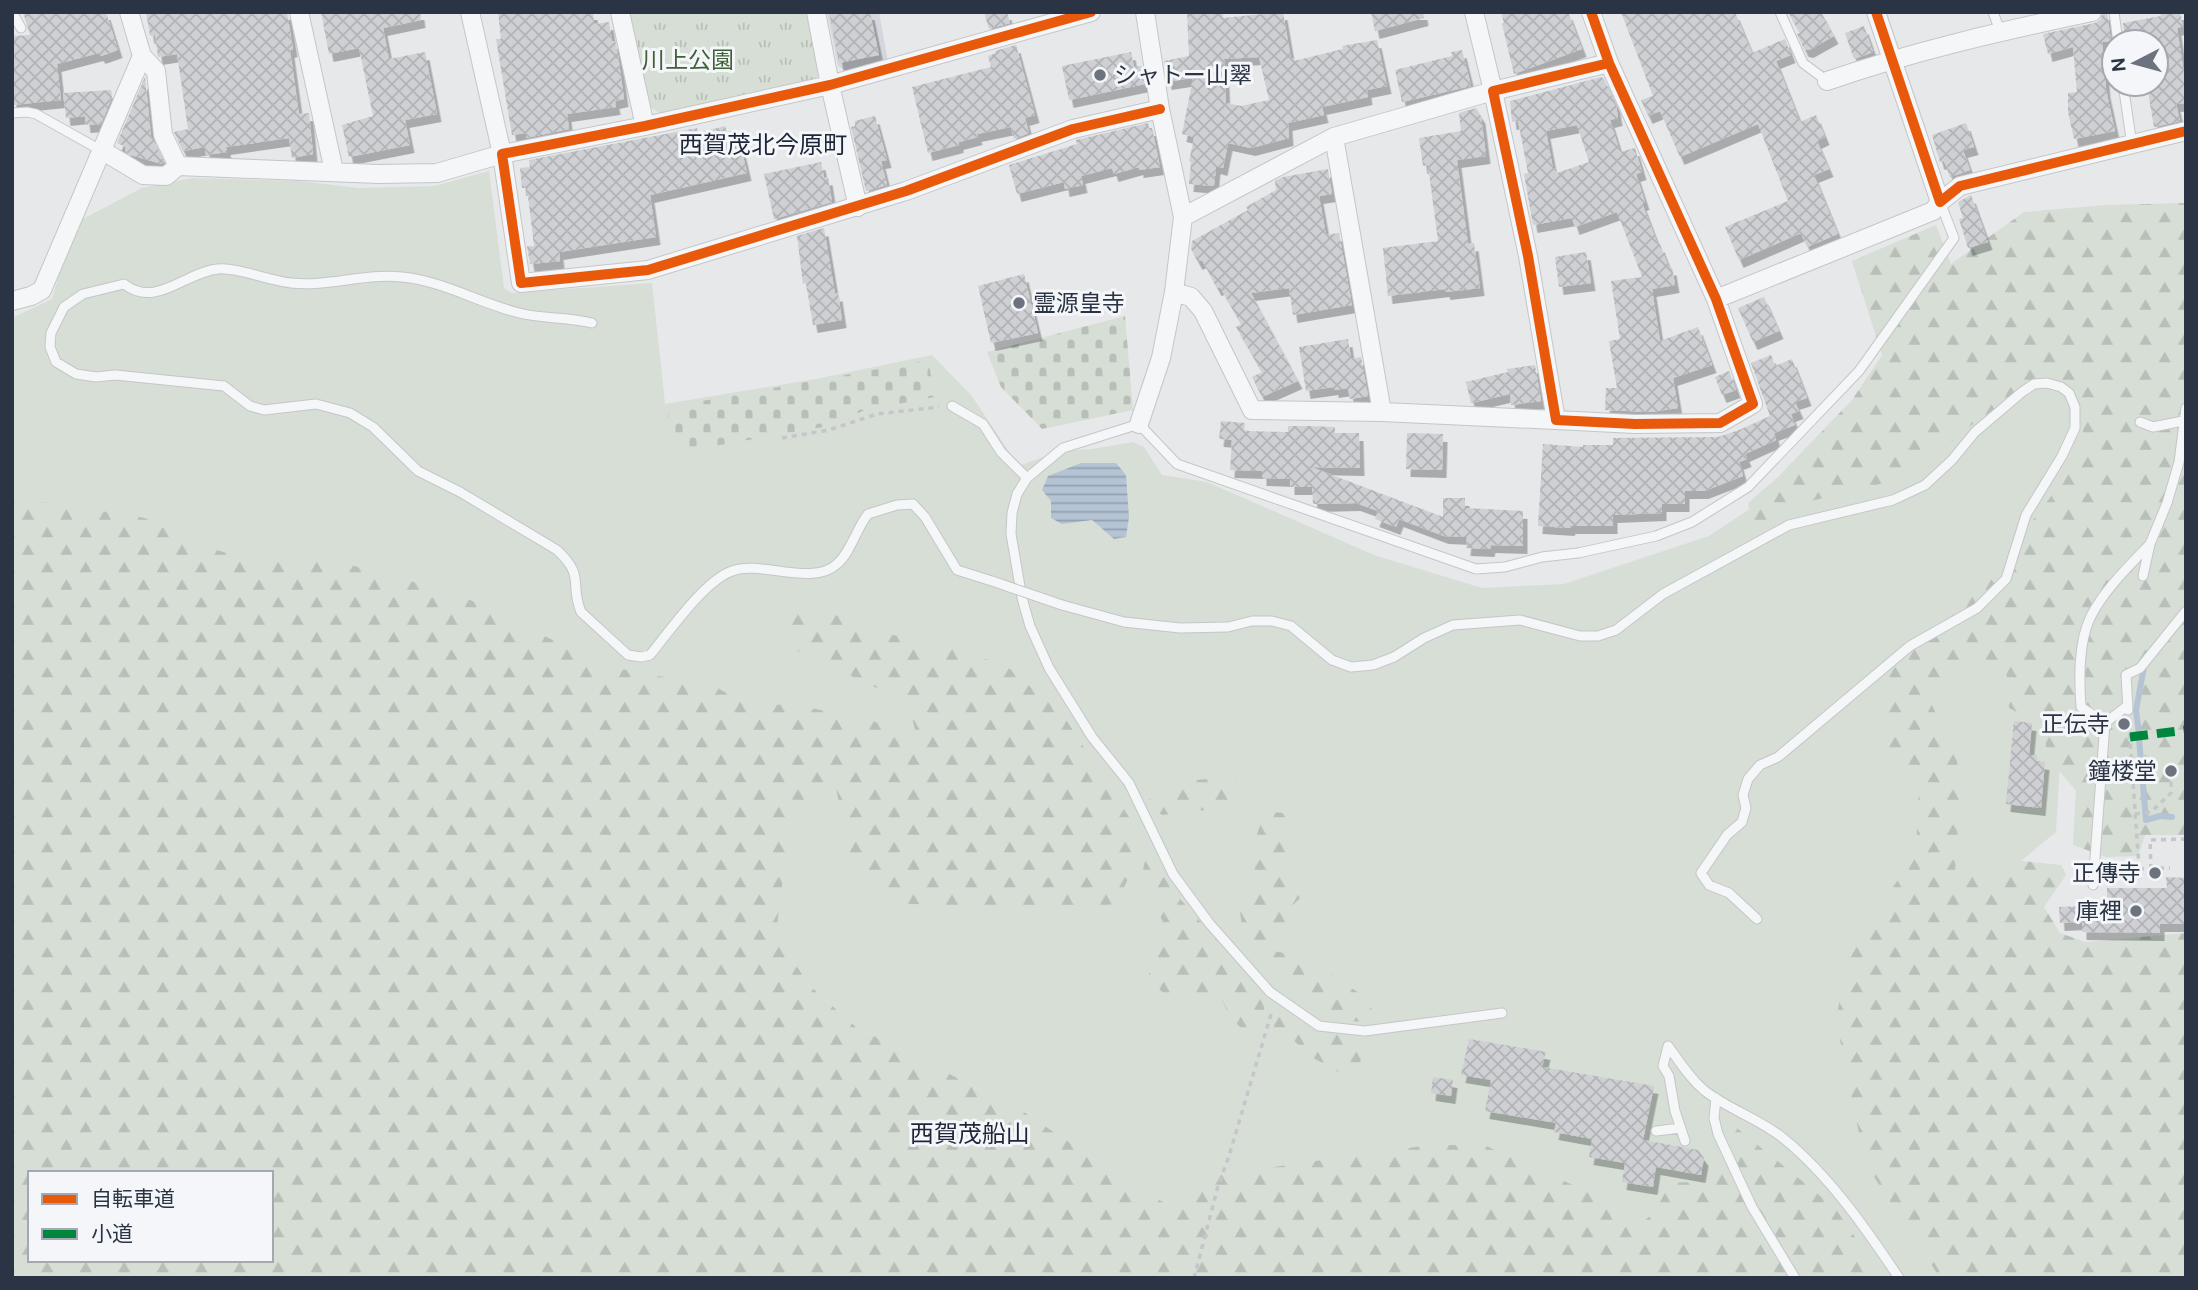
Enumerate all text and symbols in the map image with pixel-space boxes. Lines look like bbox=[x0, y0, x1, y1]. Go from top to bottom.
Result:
north arrow bbox=[2100, 28, 2170, 98]
park label: 川上公園 bbox=[642, 45, 734, 75]
text: N bbox=[2105, 57, 2132, 73]
place label: シャトー山翠 bbox=[1114, 60, 1252, 90]
marker: シャトー山翠 bbox=[1092, 67, 1108, 83]
district label: 西賀茂北今原町 bbox=[679, 129, 847, 160]
place label: 霊源皇寺 bbox=[1033, 288, 1125, 318]
marker: 霊源皇寺 bbox=[1011, 295, 1027, 311]
place label: 正伝寺 bbox=[2041, 709, 2110, 739]
marker: 正伝寺 bbox=[2116, 716, 2132, 732]
place label: 鐘楼堂 bbox=[2088, 756, 2157, 786]
marker: 鐘楼堂 bbox=[2163, 763, 2179, 779]
place label: 正傳寺 bbox=[2072, 858, 2141, 888]
marker: 正傳寺 bbox=[2147, 865, 2163, 881]
place label: 庫裡 bbox=[2076, 896, 2122, 926]
marker: 庫裡 bbox=[2128, 903, 2144, 919]
district label: 西賀茂船山 bbox=[910, 1118, 1030, 1149]
legend bbox=[28, 1171, 273, 1262]
text: 自転車道 bbox=[91, 1185, 175, 1213]
text: 小道 bbox=[91, 1220, 133, 1248]

